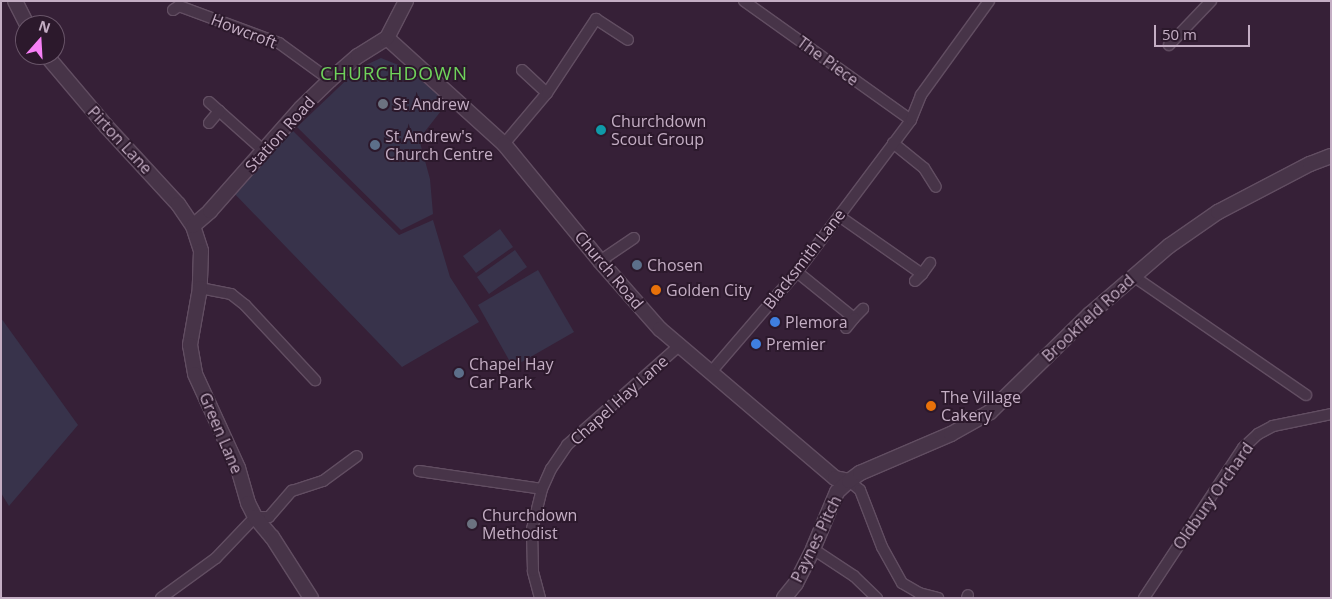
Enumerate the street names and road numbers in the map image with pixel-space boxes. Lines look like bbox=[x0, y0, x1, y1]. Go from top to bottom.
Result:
street label: Howcroft bbox=[208, 10, 280, 52]
street label: The Piece bbox=[794, 32, 862, 90]
street label: Station Road bbox=[241, 92, 319, 176]
street label: Pirton Lane bbox=[84, 102, 156, 178]
street label: Blacksmith Lane bbox=[759, 205, 849, 313]
street label: Church Road bbox=[571, 227, 647, 313]
street label: Brookfield Road bbox=[1038, 270, 1138, 366]
street label: Chapel Hay Lane bbox=[566, 351, 672, 449]
street label: Green Lane bbox=[195, 390, 247, 476]
street label: Oldbury Orchard bbox=[1169, 439, 1257, 553]
street label: Paynes Pitch bbox=[787, 493, 845, 585]

